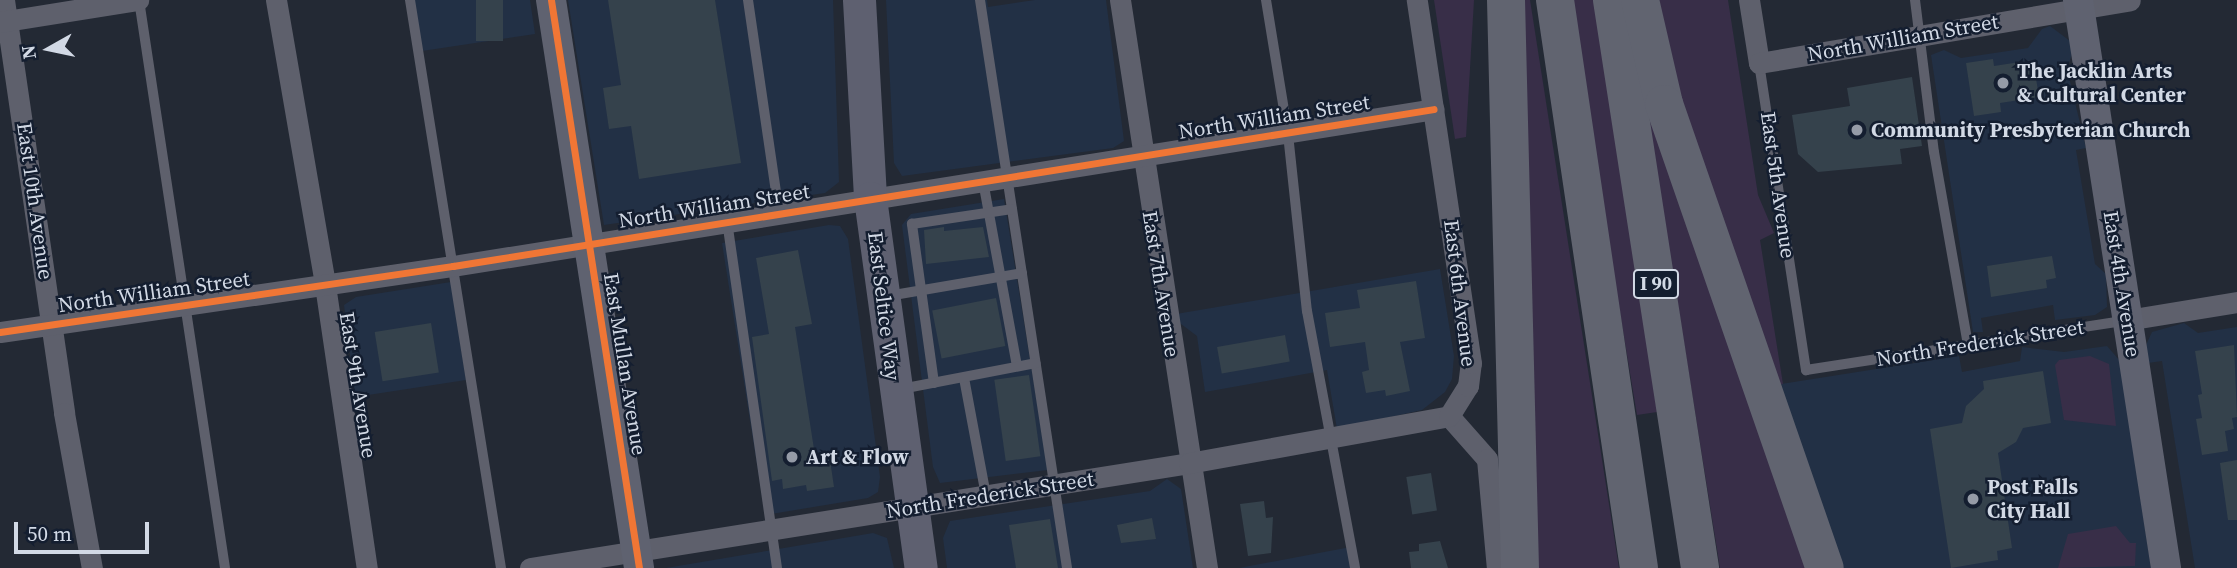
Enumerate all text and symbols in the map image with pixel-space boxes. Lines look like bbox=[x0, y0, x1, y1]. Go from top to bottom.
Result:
street label: North William Street bbox=[1805, 9, 2001, 67]
north arrow bbox=[14, 14, 84, 84]
text: N bbox=[14, 43, 42, 61]
place label: The Jacklin Arts & Cultural Center bbox=[2017, 58, 2186, 108]
marker: The Jacklin Arts & Cultural Center bbox=[1995, 75, 2011, 91]
street label: North William Street bbox=[1176, 89, 1372, 145]
street label: East 5th Avenue bbox=[1755, 110, 1801, 260]
place label: Community Presbyterian Church bbox=[1871, 117, 2190, 143]
street label: East 10th Avenue bbox=[11, 121, 59, 281]
marker: Community Presbyterian Church bbox=[1849, 122, 1865, 138]
street label: North William Street bbox=[616, 178, 812, 234]
street label: East 7th Avenue bbox=[1137, 209, 1185, 359]
street label: East 4th Avenue bbox=[2098, 209, 2146, 359]
street label: East 6th Avenue bbox=[1438, 218, 1482, 368]
street label: East Seltice Way bbox=[862, 230, 906, 382]
street label: North William Street bbox=[56, 266, 252, 318]
road number: I 90 bbox=[1632, 268, 1680, 300]
street label: East Mullan Avenue bbox=[598, 271, 652, 457]
street label: East 9th Avenue bbox=[334, 310, 382, 460]
street label: North Frederick Street bbox=[1874, 314, 2086, 372]
place label: Art & Flow bbox=[806, 444, 909, 470]
marker: Art & Flow bbox=[784, 449, 800, 465]
street label: North Frederick Street bbox=[884, 466, 1096, 524]
place label: Post Falls City Hall bbox=[1987, 474, 2078, 524]
marker: Post Falls City Hall bbox=[1965, 491, 1981, 507]
scale bar bbox=[18, 508, 152, 552]
text: 50 m bbox=[27, 519, 72, 548]

